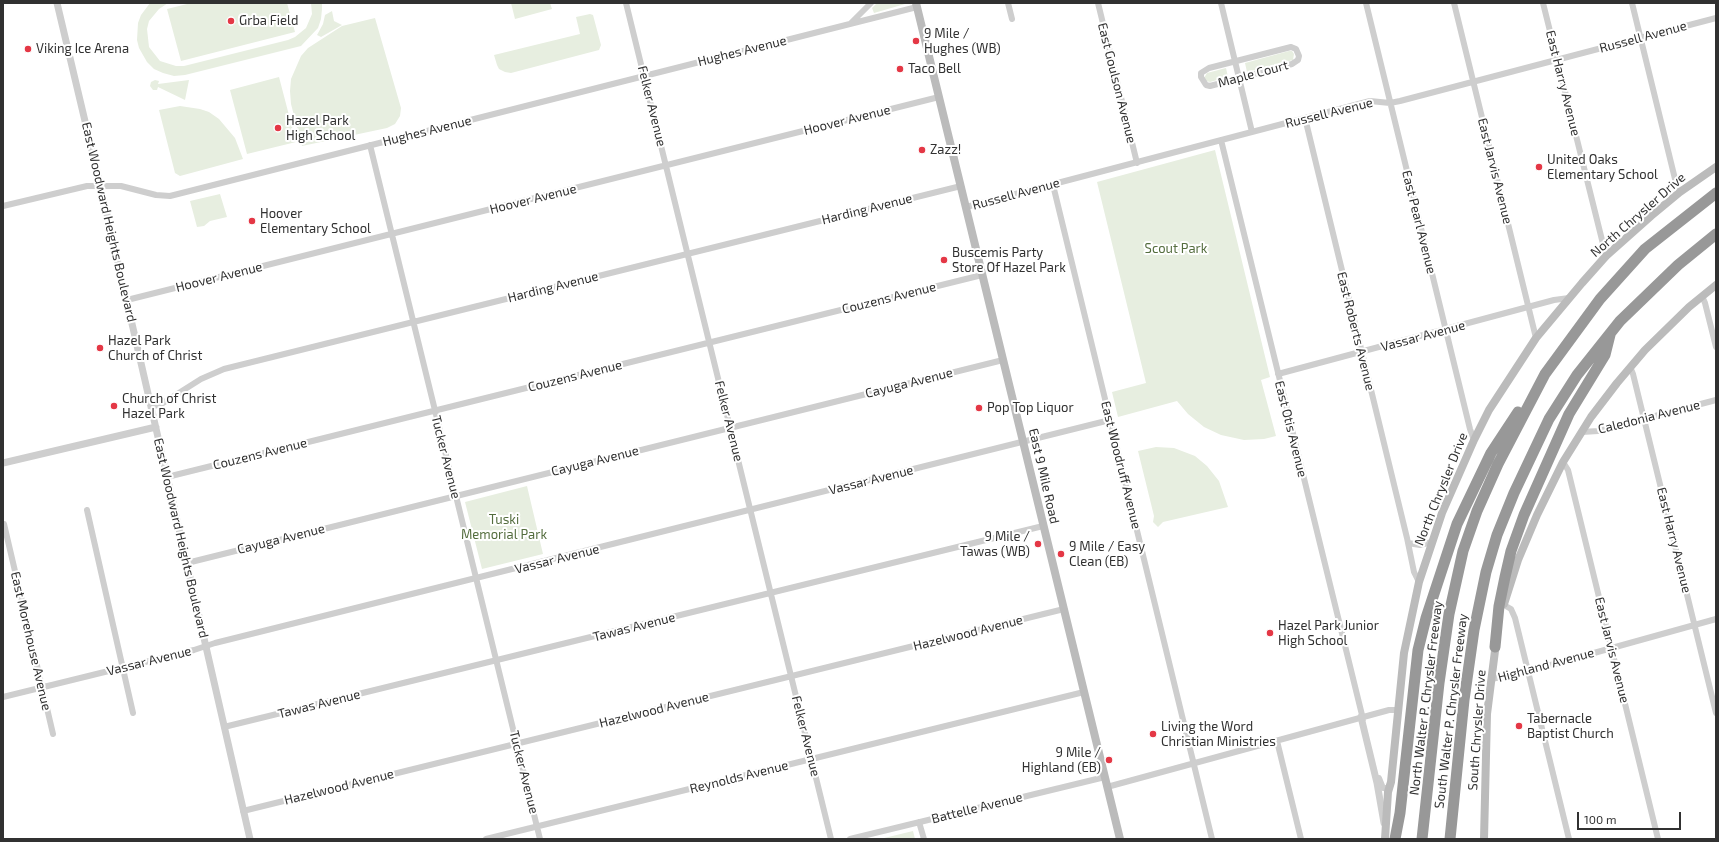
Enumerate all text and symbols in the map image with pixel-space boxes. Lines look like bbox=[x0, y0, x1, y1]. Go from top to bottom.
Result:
place label: Grba Field bbox=[239, 13, 298, 29]
marker: Grba Field bbox=[226, 16, 236, 26]
street label: Russell Avenue bbox=[1598, 18, 1688, 56]
street label: East Goulson Avenue bbox=[1094, 21, 1140, 145]
place label: 9 Mile / Hughes (WB) bbox=[924, 26, 1001, 57]
street label: East Harry Avenue bbox=[1542, 28, 1584, 138]
street label: Hughes Avenue bbox=[696, 32, 788, 70]
marker: 9 Mile / Hughes (WB) bbox=[911, 36, 921, 46]
place label: Viking Ice Arena bbox=[36, 41, 129, 57]
marker: Viking Ice Arena bbox=[23, 44, 33, 54]
street label: Maple Court bbox=[1216, 57, 1290, 91]
place label: Taco Bell bbox=[908, 61, 961, 77]
street label: Felker Avenue bbox=[634, 64, 670, 148]
marker: Taco Bell bbox=[895, 64, 905, 74]
street label: Russell Avenue bbox=[1284, 95, 1374, 131]
street label: Hoover Avenue bbox=[802, 102, 892, 138]
street label: Hughes Avenue bbox=[381, 112, 473, 150]
place label: Hazel Park High School bbox=[286, 113, 355, 144]
street label: East Jarvis Avenue bbox=[1474, 116, 1516, 226]
street label: East Woodward Heights Boulevard bbox=[78, 121, 140, 323]
marker: Hazel Park High School bbox=[273, 123, 283, 133]
place label: Zazz! bbox=[930, 142, 961, 158]
marker: Zazz! bbox=[917, 145, 927, 155]
place label: United Oaks Elementary School bbox=[1547, 152, 1658, 183]
marker: United Oaks Elementary School bbox=[1534, 162, 1544, 172]
street label: East Pearl Avenue bbox=[1399, 169, 1439, 275]
street label: North Chrysler Drive bbox=[1587, 170, 1689, 260]
street label: Russell Avenue bbox=[971, 175, 1061, 213]
street label: Hoover Avenue bbox=[488, 181, 578, 217]
street label: Harding Avenue bbox=[820, 190, 914, 228]
place label: Hoover Elementary School bbox=[260, 206, 371, 237]
marker: Hoover Elementary School bbox=[247, 216, 257, 226]
park label: Scout Park bbox=[1145, 241, 1207, 257]
place label: Buscemis Party Store Of Hazel Park bbox=[952, 245, 1066, 276]
marker: Buscemis Party Store Of Hazel Park bbox=[939, 255, 949, 265]
street label: Hoover Avenue bbox=[174, 259, 264, 295]
street label: Harding Avenue bbox=[506, 268, 600, 306]
street label: East Roberts Avenue bbox=[1334, 270, 1378, 392]
street label: Couzens Avenue bbox=[840, 279, 938, 317]
street label: Vassar Avenue bbox=[1379, 317, 1467, 355]
place label: Hazel Park Church of Christ bbox=[108, 333, 202, 364]
marker: Hazel Park Church of Christ bbox=[95, 343, 105, 353]
street label: Couzens Avenue bbox=[526, 357, 624, 395]
street label: Cayuga Avenue bbox=[864, 365, 954, 401]
street label: Felker Avenue bbox=[711, 379, 747, 463]
street label: East Otis Avenue bbox=[1271, 379, 1311, 479]
place label: Church of Christ Hazel Park bbox=[122, 391, 216, 422]
street label: Caledonia Avenue bbox=[1596, 397, 1702, 437]
street label: East Woodruff Avenue bbox=[1098, 399, 1144, 531]
place label: Pop Top Liquor bbox=[987, 400, 1074, 416]
marker: Church of Christ Hazel Park bbox=[109, 401, 119, 411]
marker: Pop Top Liquor bbox=[974, 403, 984, 413]
street label: Tucker Avenue bbox=[428, 414, 464, 500]
street label: East 9 Mile Road bbox=[1025, 427, 1063, 525]
street label: North Chrysler Drive bbox=[1411, 430, 1471, 548]
street label: Couzens Avenue bbox=[211, 435, 309, 473]
street label: East Woodward Heights Boulevard bbox=[150, 437, 212, 639]
street label: Cayuga Avenue bbox=[550, 443, 640, 479]
street label: Vassar Avenue bbox=[827, 462, 915, 498]
street label: East Harry Avenue bbox=[1653, 485, 1695, 595]
park label: Tuski Memorial Park bbox=[461, 512, 547, 543]
street label: Cayuga Avenue bbox=[236, 521, 326, 557]
place label: 9 Mile / Tawas (WB) bbox=[960, 529, 1030, 560]
marker: 9 Mile / Tawas (WB) bbox=[1033, 539, 1043, 549]
place label: 9 Mile / Easy Clean (EB) bbox=[1069, 539, 1145, 570]
street label: Vassar Avenue bbox=[513, 541, 601, 577]
marker: 9 Mile / Easy Clean (EB) bbox=[1056, 549, 1066, 559]
street label: East Morehouse Avenue bbox=[7, 570, 55, 712]
street label: East Jarvis Avenue bbox=[1591, 595, 1633, 705]
street label: North Walter P. Chrysler Freeway bbox=[1406, 600, 1446, 796]
street label: Tawas Avenue bbox=[591, 609, 677, 645]
street label: Hazelwood Avenue bbox=[912, 612, 1024, 654]
street label: South Walter P. Chrysler Freeway bbox=[1431, 613, 1471, 809]
place label: Hazel Park Junior High School bbox=[1278, 618, 1379, 649]
marker: Hazel Park Junior High School bbox=[1265, 628, 1275, 638]
street label: Vassar Avenue bbox=[105, 643, 193, 679]
street label: Highland Avenue bbox=[1496, 645, 1596, 685]
street label: South Chrysler Drive bbox=[1465, 669, 1489, 791]
street label: Tawas Avenue bbox=[276, 686, 362, 722]
street label: Hazelwood Avenue bbox=[598, 689, 710, 731]
street label: Felker Avenue bbox=[788, 694, 824, 778]
place label: Tabernacle Baptist Church bbox=[1527, 711, 1614, 742]
place label: Living the Word Christian Ministries bbox=[1161, 719, 1276, 750]
marker: Tabernacle Baptist Church bbox=[1514, 721, 1524, 731]
street label: Tucker Avenue bbox=[506, 729, 542, 815]
marker: Living the Word Christian Ministries bbox=[1148, 729, 1158, 739]
place label: 9 Mile / Highland (EB) bbox=[1022, 745, 1101, 776]
marker: 9 Mile / Highland (EB) bbox=[1104, 755, 1114, 765]
street label: Reynolds Avenue bbox=[688, 757, 790, 797]
street label: Hazelwood Avenue bbox=[283, 766, 395, 808]
street label: Battelle Avenue bbox=[930, 789, 1024, 827]
scale bar bbox=[1579, 804, 1683, 830]
text: 100 m bbox=[1584, 812, 1616, 826]

